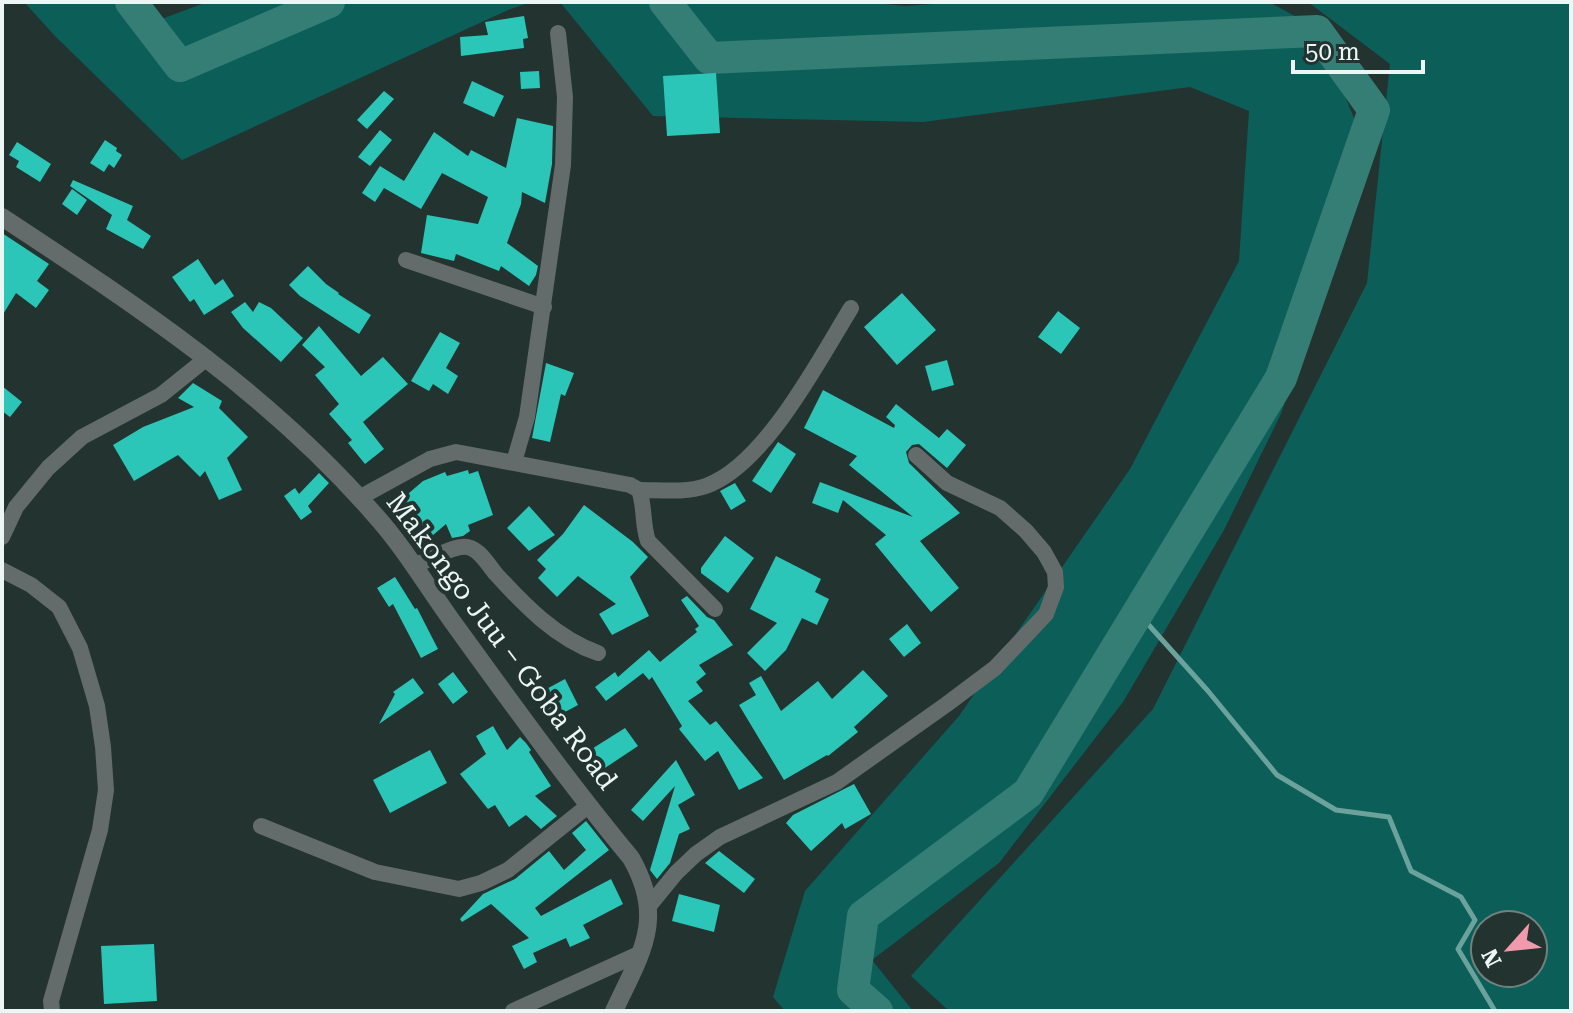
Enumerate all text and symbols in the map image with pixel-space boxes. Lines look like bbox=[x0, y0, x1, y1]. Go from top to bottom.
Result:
scale bar bbox=[1293, 24, 1423, 74]
text: 50 m bbox=[1305, 38, 1360, 66]
street label: Makongo Juu – Goba Road bbox=[380, 486, 624, 796]
north arrow bbox=[1469, 909, 1549, 989]
text: N bbox=[1477, 945, 1507, 971]

